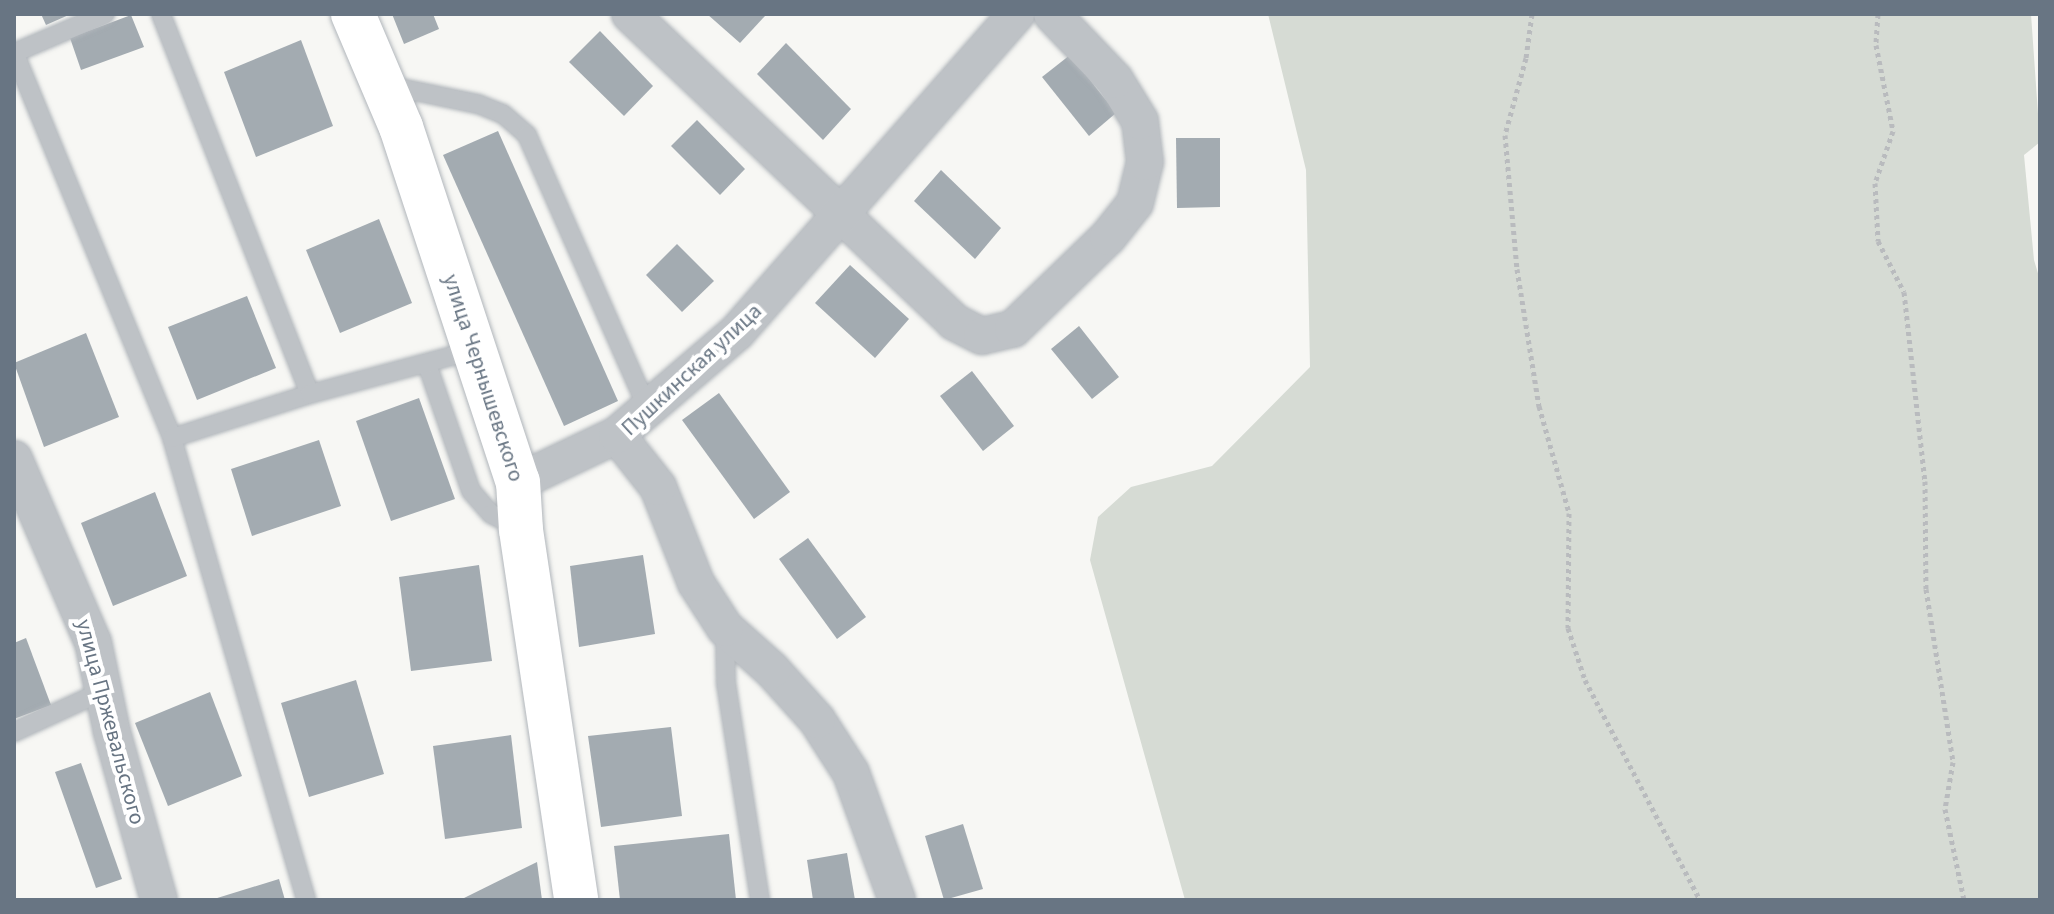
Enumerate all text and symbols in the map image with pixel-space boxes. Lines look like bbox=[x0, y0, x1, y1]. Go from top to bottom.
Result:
street label: улица Чернышевского bbox=[437, 271, 529, 485]
street label: Пушкинская улица bbox=[617, 298, 767, 442]
street label: улица Пржевальского bbox=[70, 616, 150, 828]

